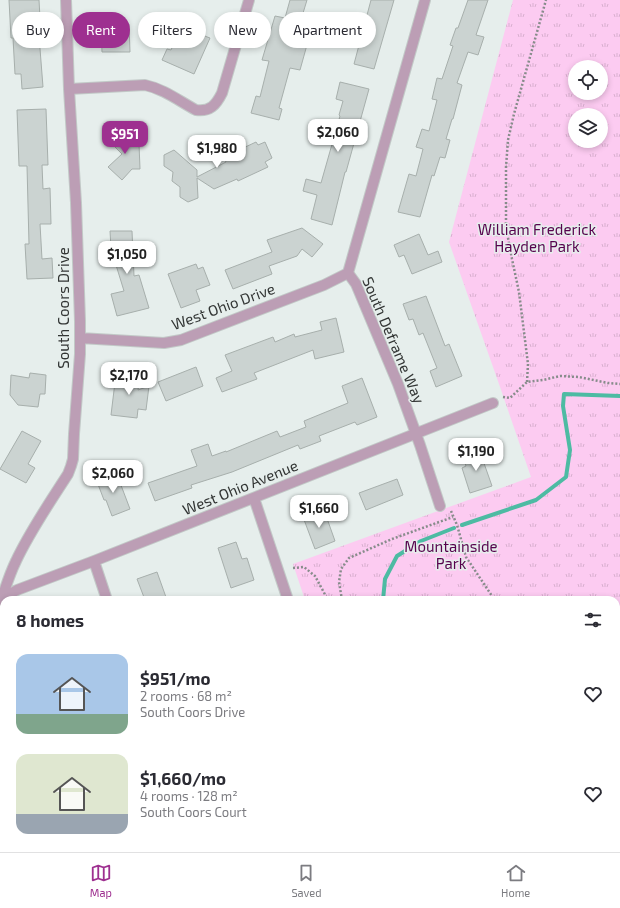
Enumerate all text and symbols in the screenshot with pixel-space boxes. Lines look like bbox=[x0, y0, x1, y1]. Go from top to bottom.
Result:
chip: Buy bbox=[12, 12, 64, 48]
chip: Rent bbox=[72, 12, 130, 48]
chip: Filters bbox=[138, 12, 206, 48]
chip: New bbox=[214, 12, 271, 48]
chip: Apartment bbox=[279, 12, 376, 48]
map controls bbox=[568, 60, 608, 148]
button: locate bbox=[568, 60, 608, 100]
button: layers bbox=[568, 108, 608, 148]
pin: $2,060 bbox=[305, 119, 371, 153]
pin: $951 bbox=[101, 121, 149, 155]
text: $2,060 bbox=[317, 124, 359, 140]
text: $951 bbox=[111, 126, 139, 142]
pin: $1,980 bbox=[184, 135, 250, 169]
text: $1,980 bbox=[197, 140, 237, 156]
park label: William Frederick Hayden Park bbox=[478, 220, 597, 255]
pin: $1,050 bbox=[94, 241, 160, 275]
text: $1,050 bbox=[107, 246, 147, 262]
street label: South Coors Drive bbox=[54, 247, 72, 369]
street label: South Deframe Way bbox=[359, 274, 429, 406]
street label: West Ohio Drive bbox=[169, 279, 277, 333]
pin: $2,170 bbox=[96, 362, 162, 396]
text: $2,170 bbox=[110, 367, 148, 383]
pin: $1,190 bbox=[443, 438, 509, 472]
text: $1,190 bbox=[457, 443, 495, 459]
street label: West Ohio Avenue bbox=[180, 456, 300, 518]
pin: $2,060 bbox=[80, 460, 146, 494]
text: $2,060 bbox=[92, 465, 134, 481]
pin: $1,660 bbox=[286, 495, 352, 529]
text: $1,660 bbox=[299, 500, 339, 516]
park label: Mountainside Park bbox=[404, 537, 498, 572]
icon: filters bbox=[582, 609, 604, 631]
text: 8 homes bbox=[16, 610, 84, 630]
text: $951/mo bbox=[140, 668, 210, 688]
icon: home bbox=[48, 670, 96, 718]
icon: heart bbox=[582, 683, 604, 705]
text: 2 rooms · 68 m² bbox=[140, 688, 232, 704]
text: South Coors Drive bbox=[140, 704, 245, 720]
text: $1,660/mo bbox=[140, 768, 226, 788]
icon: home bbox=[48, 770, 96, 818]
icon: heart bbox=[582, 783, 604, 805]
text: 4 rooms · 128 m² bbox=[140, 788, 238, 804]
text: South Coors Court bbox=[140, 804, 247, 820]
tab: Map bbox=[90, 862, 112, 899]
tab: Saved bbox=[291, 862, 322, 899]
tab: Home bbox=[501, 862, 530, 899]

